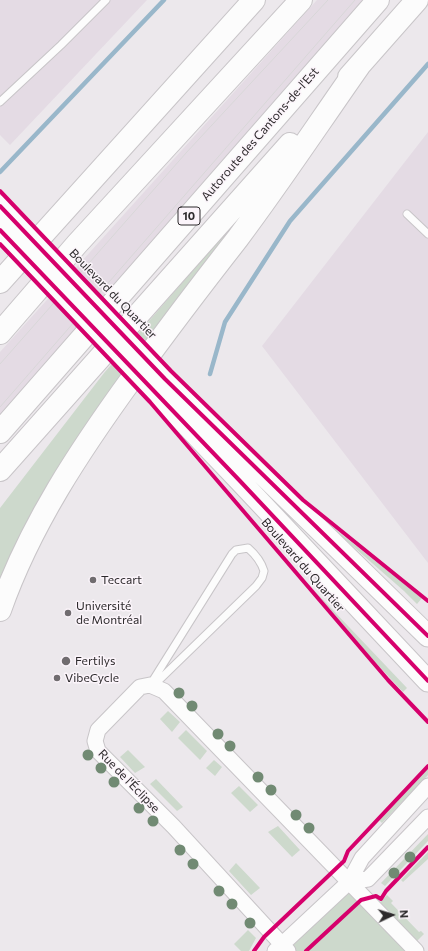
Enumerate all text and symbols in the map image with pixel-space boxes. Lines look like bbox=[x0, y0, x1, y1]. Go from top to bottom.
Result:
street label: Autoroute des Cantons-de-l'Est bbox=[198, 64, 322, 204]
road number: 10 bbox=[178, 207, 200, 225]
street label: Boulevard du Quartier bbox=[66, 246, 160, 342]
street label: Boulevard du Quartier bbox=[258, 515, 348, 615]
place label: Teccart bbox=[101, 573, 142, 587]
marker: Teccart bbox=[88, 575, 98, 585]
place label: Université de Montréal bbox=[76, 599, 142, 627]
marker: Université de Montréal bbox=[63, 608, 73, 618]
place label: Fertilys bbox=[75, 654, 115, 668]
marker: Fertilys bbox=[60, 655, 72, 667]
place label: VibeCycle bbox=[65, 671, 119, 685]
marker: VibeCycle bbox=[52, 673, 62, 683]
street label: Rue de l'Éclipse bbox=[95, 746, 163, 816]
north arrow bbox=[372, 895, 412, 935]
text: N bbox=[398, 910, 411, 919]

